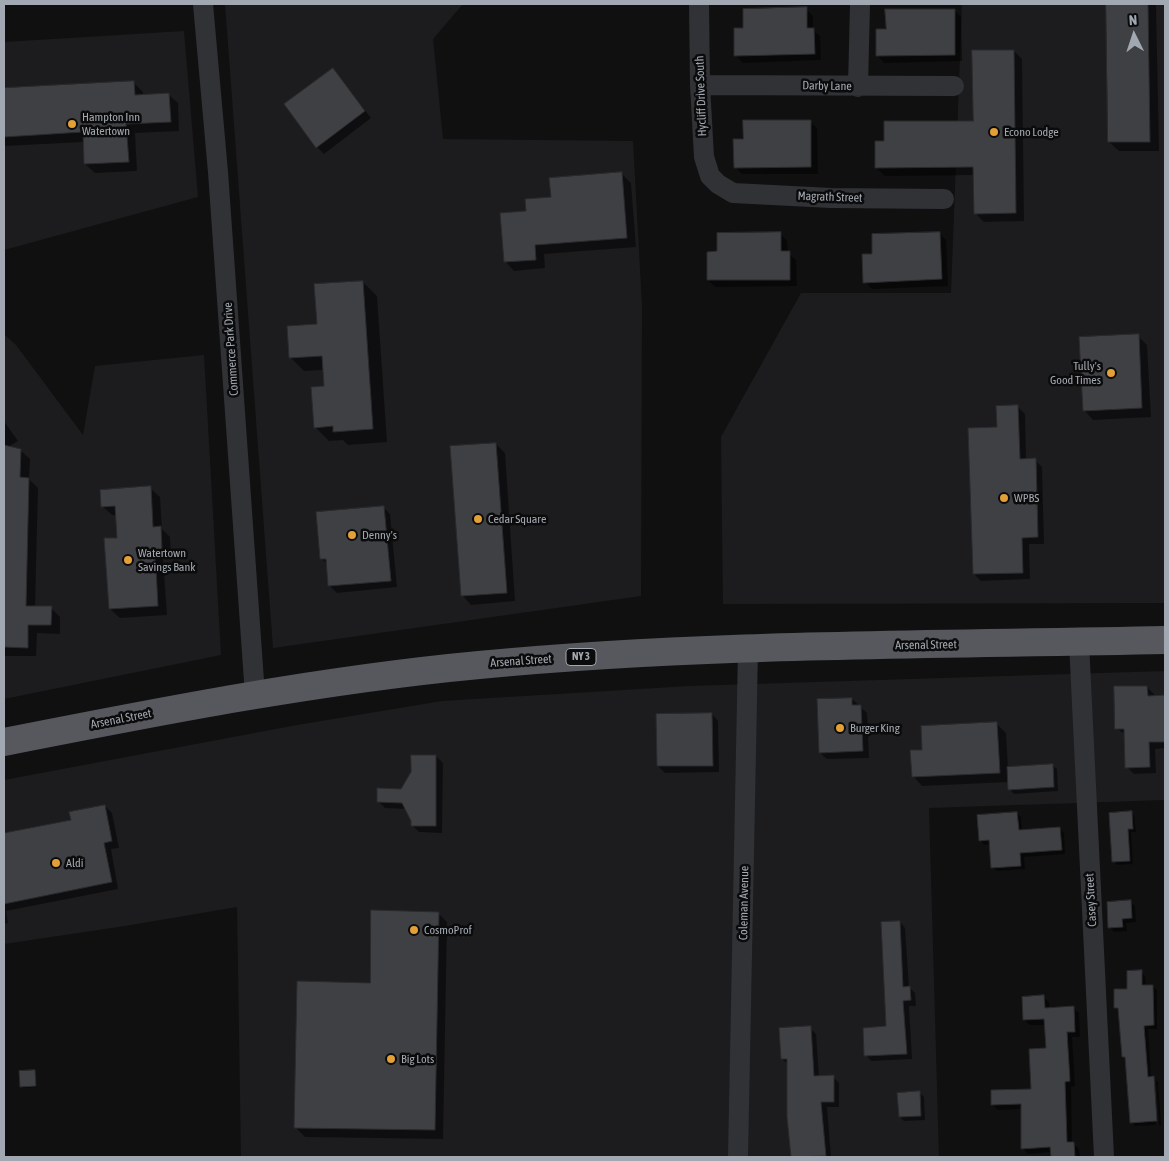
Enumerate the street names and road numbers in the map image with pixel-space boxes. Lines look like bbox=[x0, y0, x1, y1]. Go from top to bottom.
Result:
street label: Hycliff Drive South bbox=[692, 55, 710, 137]
street label: Darby Lane bbox=[802, 78, 852, 94]
street label: Magrath Street bbox=[797, 189, 863, 205]
street label: Commerce Park Drive bbox=[221, 302, 241, 396]
street label: Arsenal Street bbox=[895, 637, 957, 653]
road number: NY 3 bbox=[566, 649, 596, 666]
street label: Arsenal Street bbox=[490, 652, 552, 670]
street label: Arsenal Street bbox=[89, 706, 153, 732]
street label: Coleman Avenue bbox=[736, 866, 752, 940]
street label: Casey Street bbox=[1082, 873, 1100, 927]

